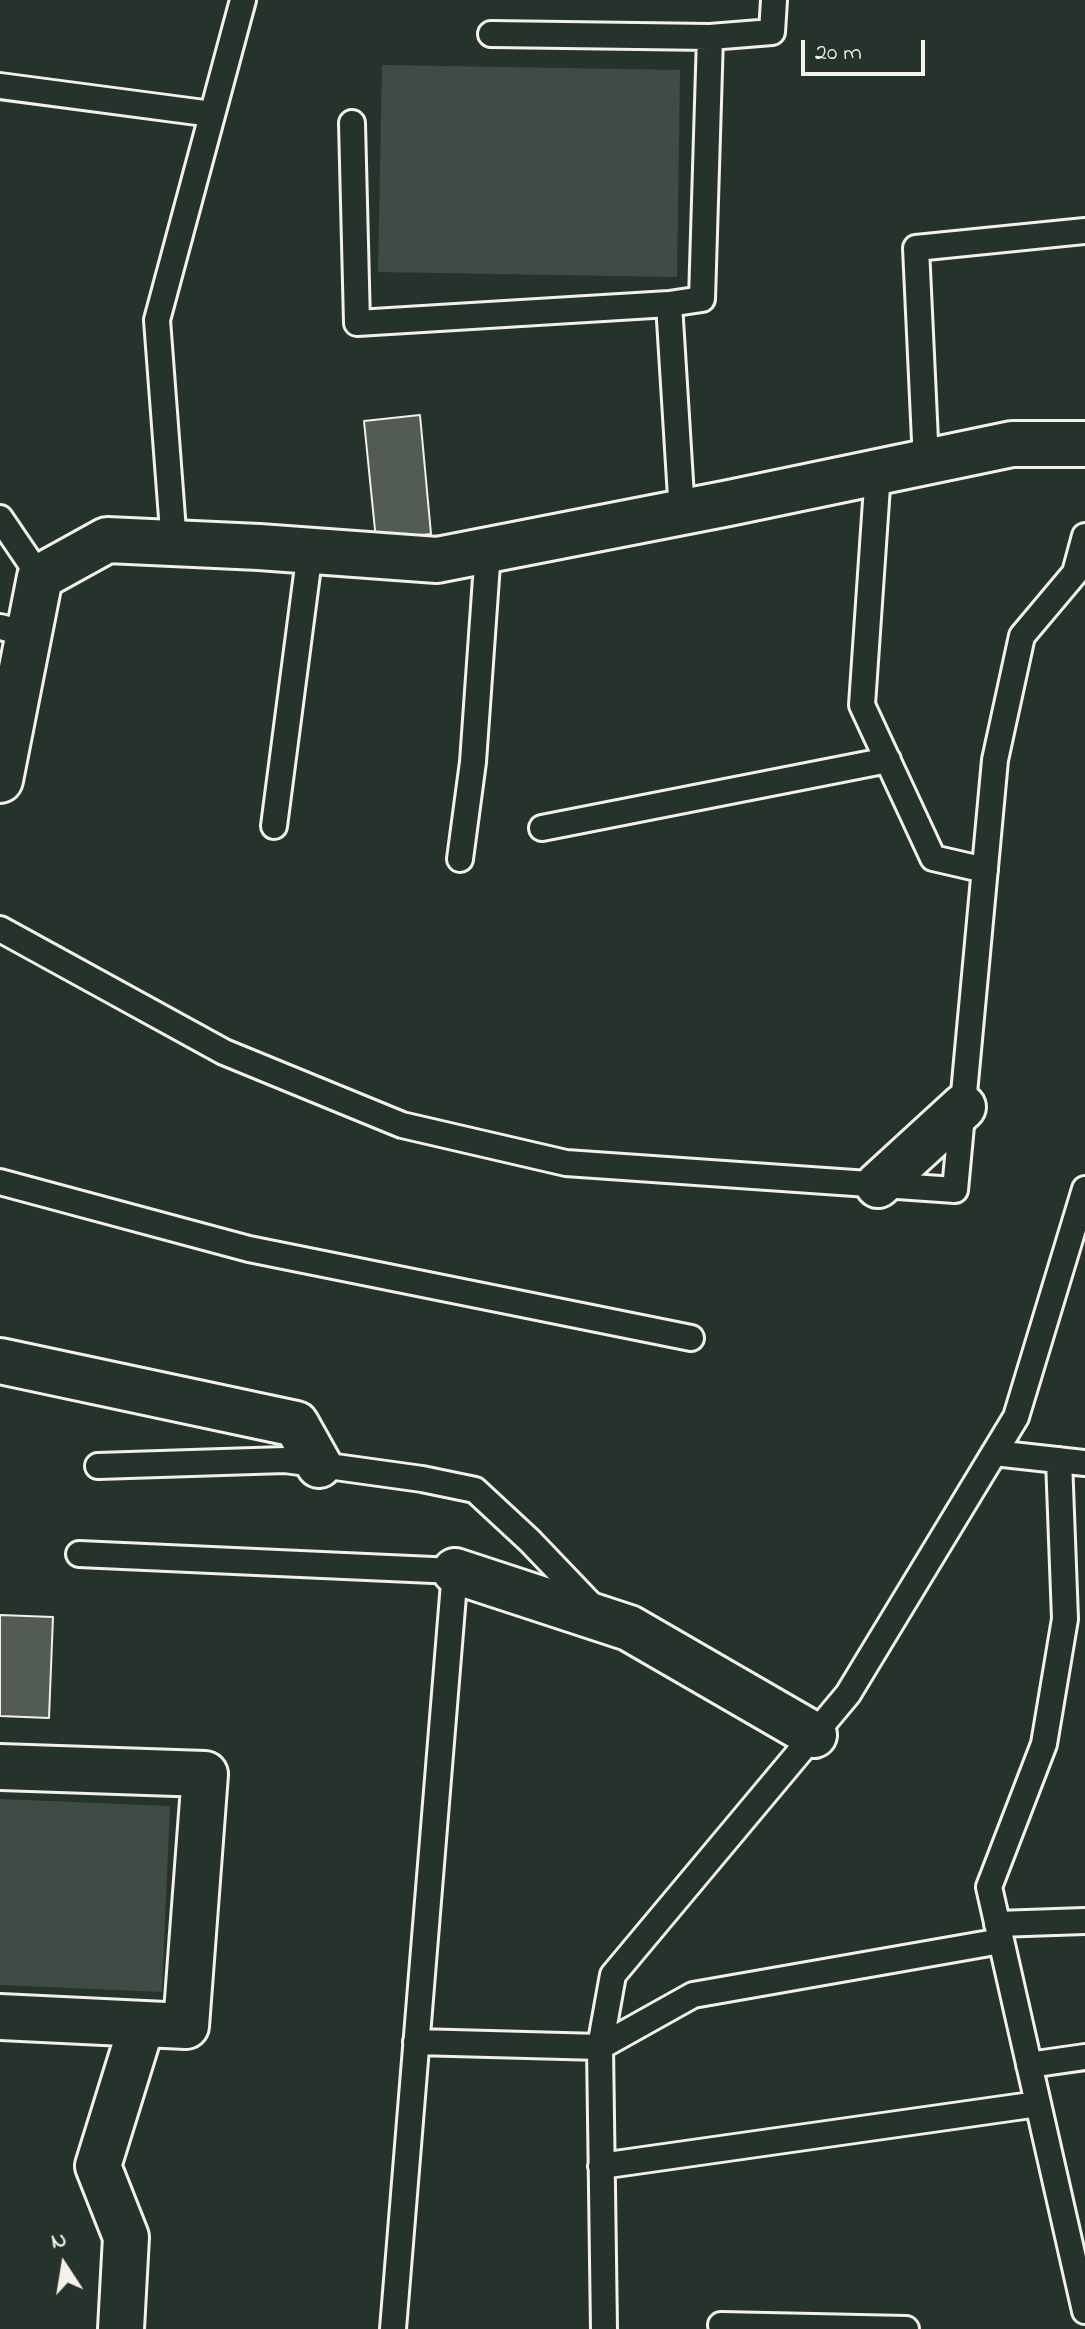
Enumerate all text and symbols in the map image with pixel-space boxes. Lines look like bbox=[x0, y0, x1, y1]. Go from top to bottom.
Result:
scale bar bbox=[805, 24, 929, 74]
text: 20 m bbox=[815, 36, 862, 71]
text: N bbox=[48, 2224, 70, 2259]
north arrow bbox=[24, 2225, 104, 2305]

